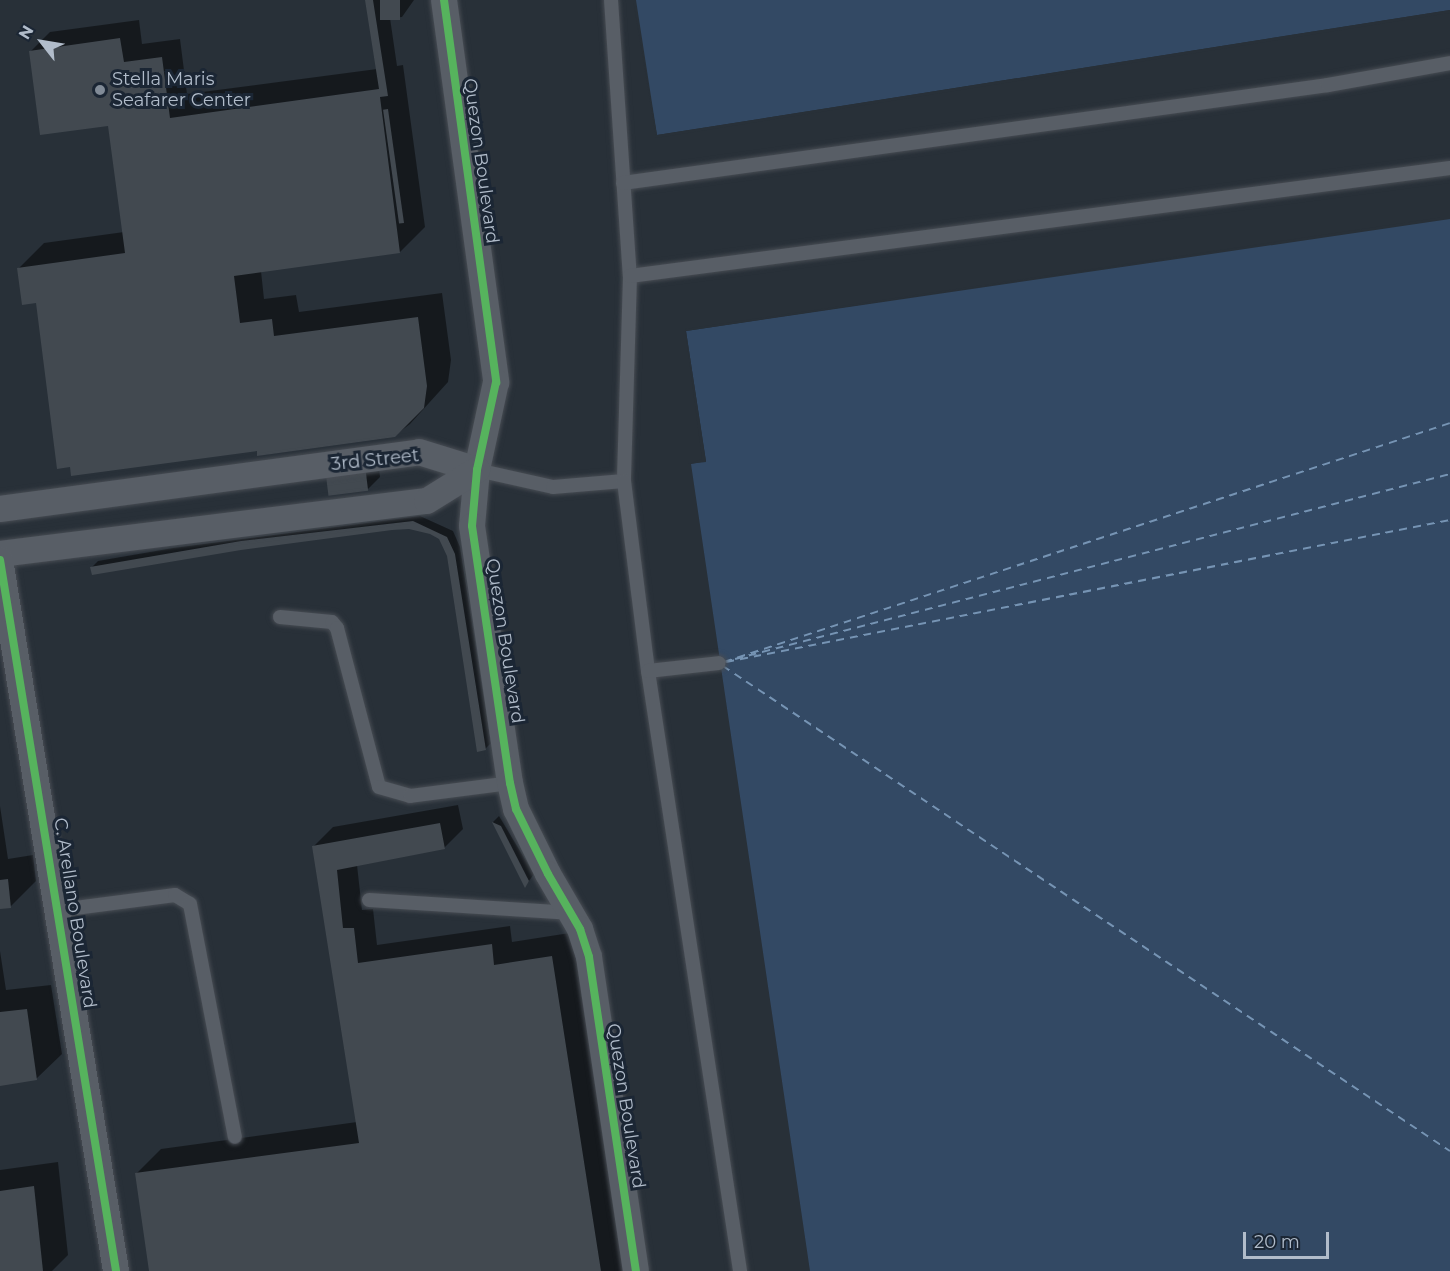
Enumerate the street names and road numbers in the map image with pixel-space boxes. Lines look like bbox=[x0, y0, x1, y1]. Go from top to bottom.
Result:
street label: Quezon Boulevard bbox=[459, 77, 503, 245]
street label: 3rd Street bbox=[330, 445, 420, 475]
street label: Quezon Boulevard bbox=[481, 557, 529, 725]
street label: C. Arellano Boulevard bbox=[49, 816, 101, 1010]
street label: Quezon Boulevard bbox=[602, 1022, 650, 1190]

